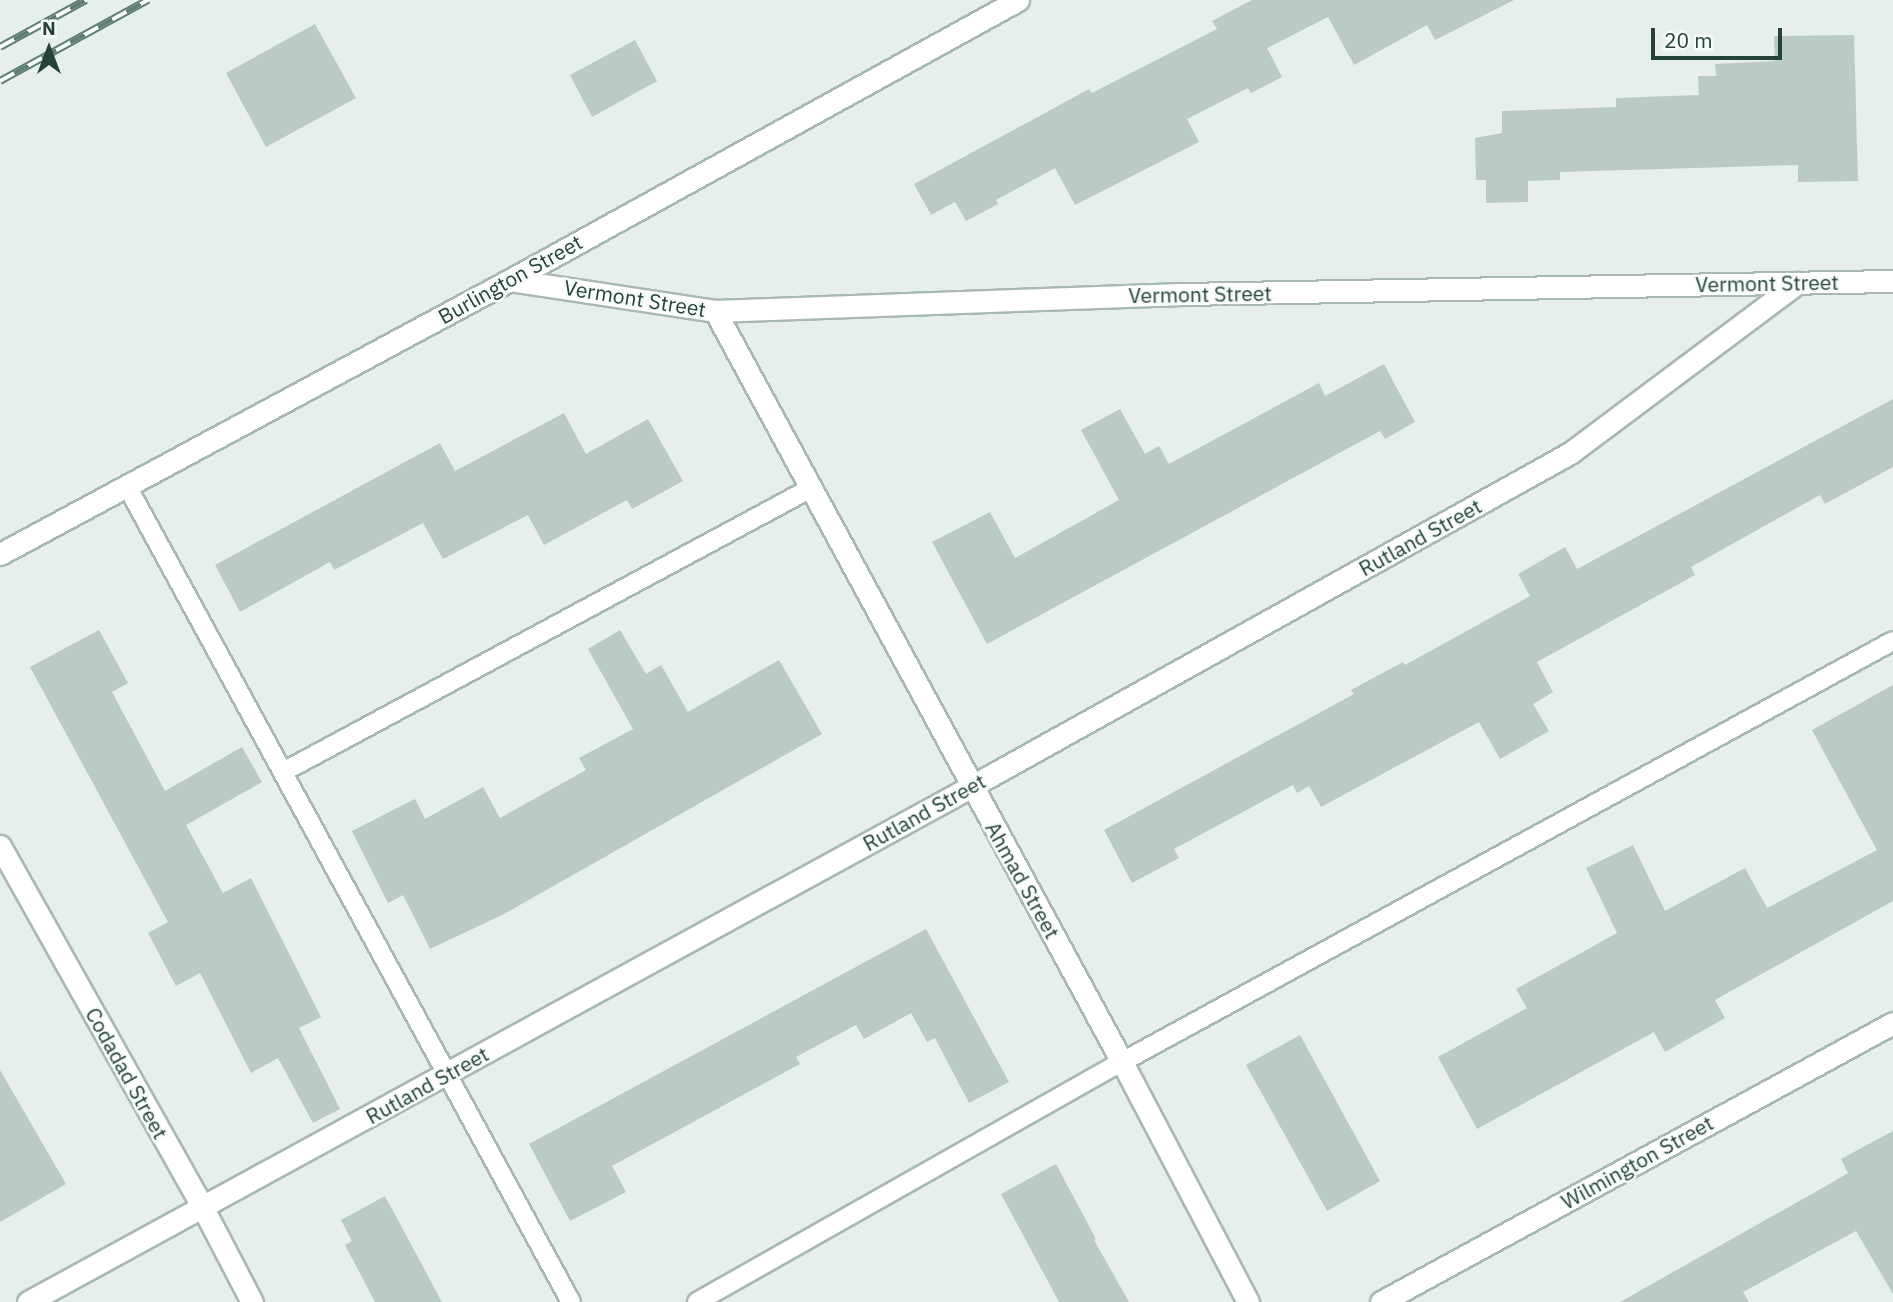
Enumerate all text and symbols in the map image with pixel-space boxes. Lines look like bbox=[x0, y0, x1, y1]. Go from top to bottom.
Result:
north arrow bbox=[14, 14, 84, 84]
scale bar bbox=[1655, 14, 1786, 58]
text: N bbox=[42, 16, 56, 40]
text: 20 m bbox=[1664, 26, 1713, 54]
street label: Burlington Street bbox=[434, 229, 586, 329]
street label: Vermont Street bbox=[1695, 269, 1839, 297]
street label: Vermont Street bbox=[562, 274, 708, 322]
street label: Vermont Street bbox=[1128, 280, 1272, 308]
street label: Rutland Street bbox=[1354, 493, 1486, 581]
street label: Rutland Street bbox=[858, 768, 990, 856]
street label: Ahmad Street bbox=[981, 817, 1065, 943]
street label: Codadad Street bbox=[81, 1003, 173, 1143]
street label: Rutland Street bbox=[361, 1041, 493, 1129]
street label: Wilmington Street bbox=[1557, 1110, 1717, 1214]

